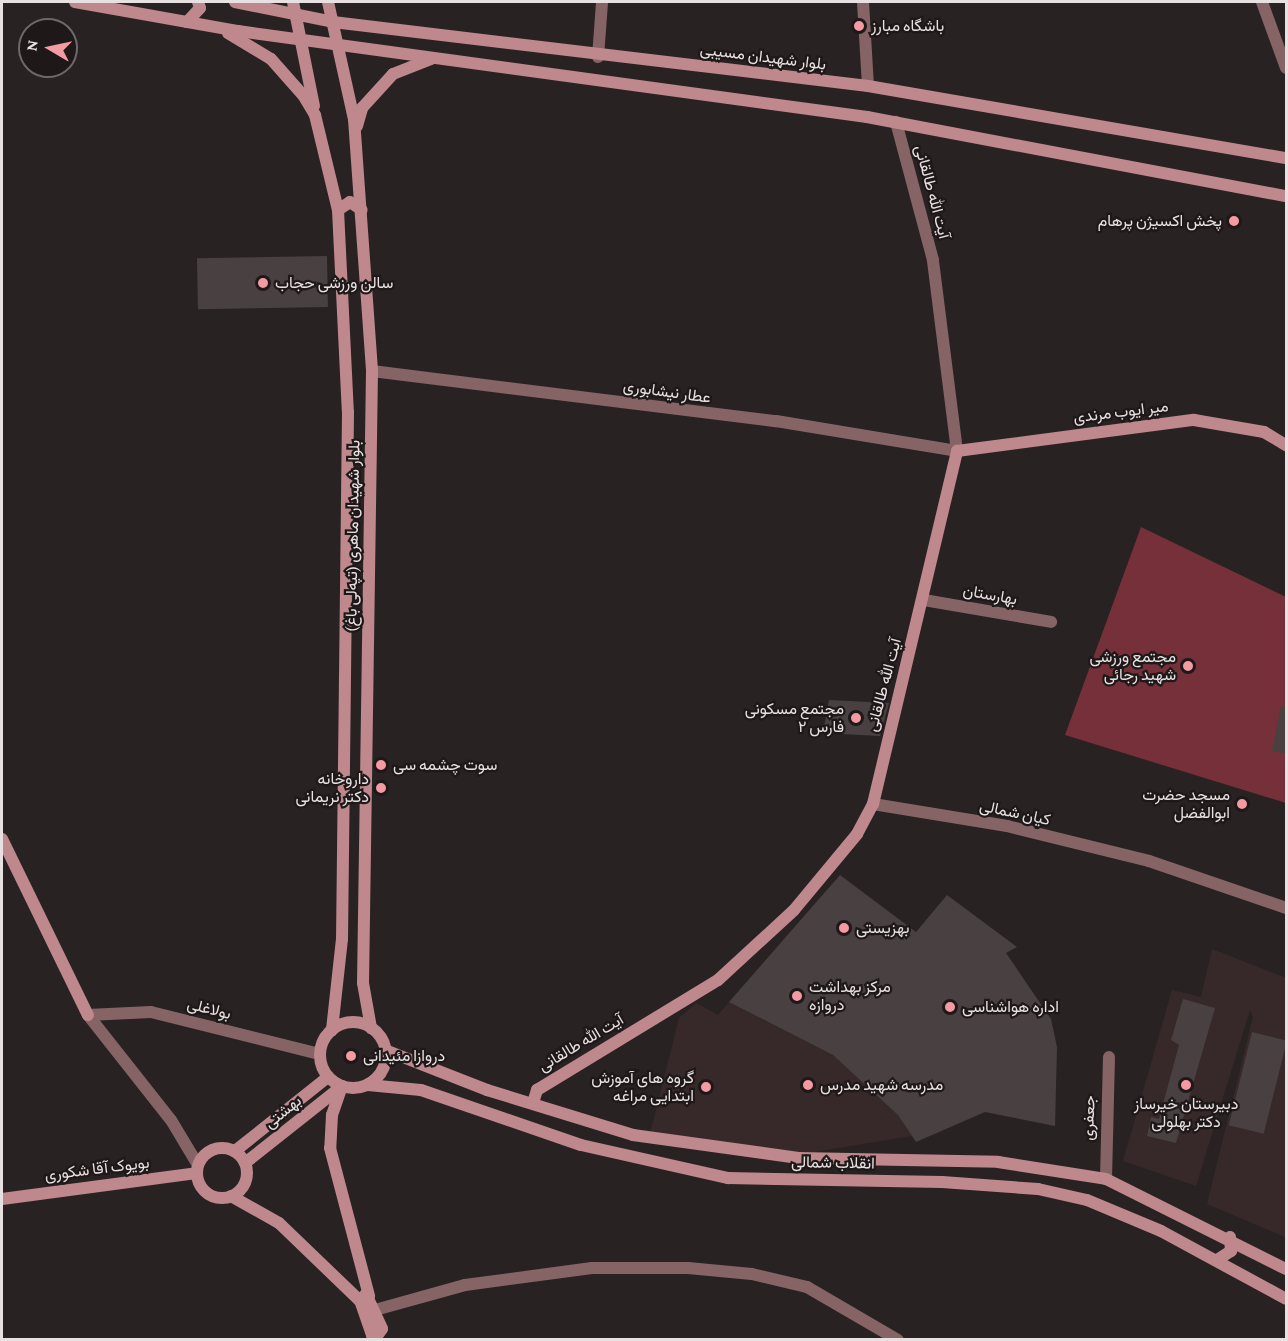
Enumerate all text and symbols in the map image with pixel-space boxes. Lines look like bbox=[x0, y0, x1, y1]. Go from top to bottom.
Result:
place label: باشگاه مبارز bbox=[871, 16, 944, 36]
north arrow bbox=[18, 18, 78, 78]
marker: باشگاه مبارز bbox=[852, 19, 866, 33]
text: N bbox=[22, 39, 41, 52]
street label: بلوار شهیدان مسیبی bbox=[699, 40, 827, 74]
street label: آیت الله طالقانی bbox=[910, 143, 954, 241]
place label: پخش اکسیژن پرهام bbox=[1098, 211, 1222, 231]
marker: پخش اکسیژن پرهام bbox=[1227, 214, 1241, 228]
place label: سالن ورزشی حجاب bbox=[275, 273, 393, 293]
marker: سالن ورزشی حجاب bbox=[256, 276, 270, 290]
street label: عطار نیشابوری bbox=[622, 376, 712, 408]
street label: میر ایوب مرندی bbox=[1072, 397, 1170, 427]
street label: بلوار شهیدان ماهری (تپه‌لی باغ) bbox=[342, 440, 364, 632]
street label: بهارستان bbox=[961, 581, 1019, 609]
street label: آیت الله طالقانی bbox=[862, 636, 906, 734]
place label: مجتمع ورزشی شهید رجائی bbox=[1089, 647, 1176, 685]
marker: مجتمع ورزشی شهید رجائی bbox=[1181, 659, 1195, 673]
place label: مجتمع مسکونی فارس ۲ bbox=[745, 699, 844, 737]
marker: مجتمع مسکونی فارس ۲ bbox=[849, 711, 863, 725]
place label: سوت چشمه سی bbox=[393, 755, 497, 775]
marker: سوت چشمه سی bbox=[374, 758, 388, 772]
place label: داروخانه دكتر نریمانی bbox=[295, 769, 369, 807]
marker: داروخانه دكتر نریمانی bbox=[374, 781, 388, 795]
place label: مسجد حضرت ابوالفضل bbox=[1142, 785, 1230, 823]
street label: کیان شمالی bbox=[978, 796, 1052, 830]
marker: مسجد حضرت ابوالفضل bbox=[1235, 797, 1249, 811]
place label: بهزیستی bbox=[856, 918, 909, 938]
marker: بهزیستی bbox=[837, 921, 851, 935]
place label: مرکز بهداشت دروازه bbox=[809, 977, 891, 1015]
marker: مرکز بهداشت دروازه bbox=[790, 989, 804, 1003]
street label: بولاغلی bbox=[185, 994, 233, 1024]
place label: اداره هواشناسی bbox=[962, 997, 1059, 1017]
marker: اداره هواشناسی bbox=[943, 1000, 957, 1014]
street label: آیت الله طالقانی bbox=[535, 1010, 627, 1076]
place label: دروازا مئیدانی bbox=[363, 1046, 445, 1066]
marker: دروازا مئیدانی bbox=[344, 1049, 358, 1063]
place label: گروه های آموزش ابتدایی مراغه bbox=[591, 1068, 694, 1106]
place label: مدرسه شهید مدرس bbox=[820, 1075, 943, 1095]
marker: مدرسه شهید مدرس bbox=[801, 1078, 815, 1092]
marker: دبیرستان خیرساز دکتر بهلولی bbox=[1179, 1078, 1193, 1092]
marker: گروه های آموزش ابتدایی مراغه bbox=[699, 1080, 713, 1094]
street label: بهشتی bbox=[261, 1091, 305, 1133]
place label: دبیرستان خیرساز دکتر بهلولی bbox=[1134, 1094, 1238, 1132]
street label: جعفری bbox=[1079, 1095, 1099, 1141]
street label: بویوک آقا شکوری bbox=[44, 1153, 150, 1185]
street label: انقلاب شمالی bbox=[791, 1153, 875, 1173]

